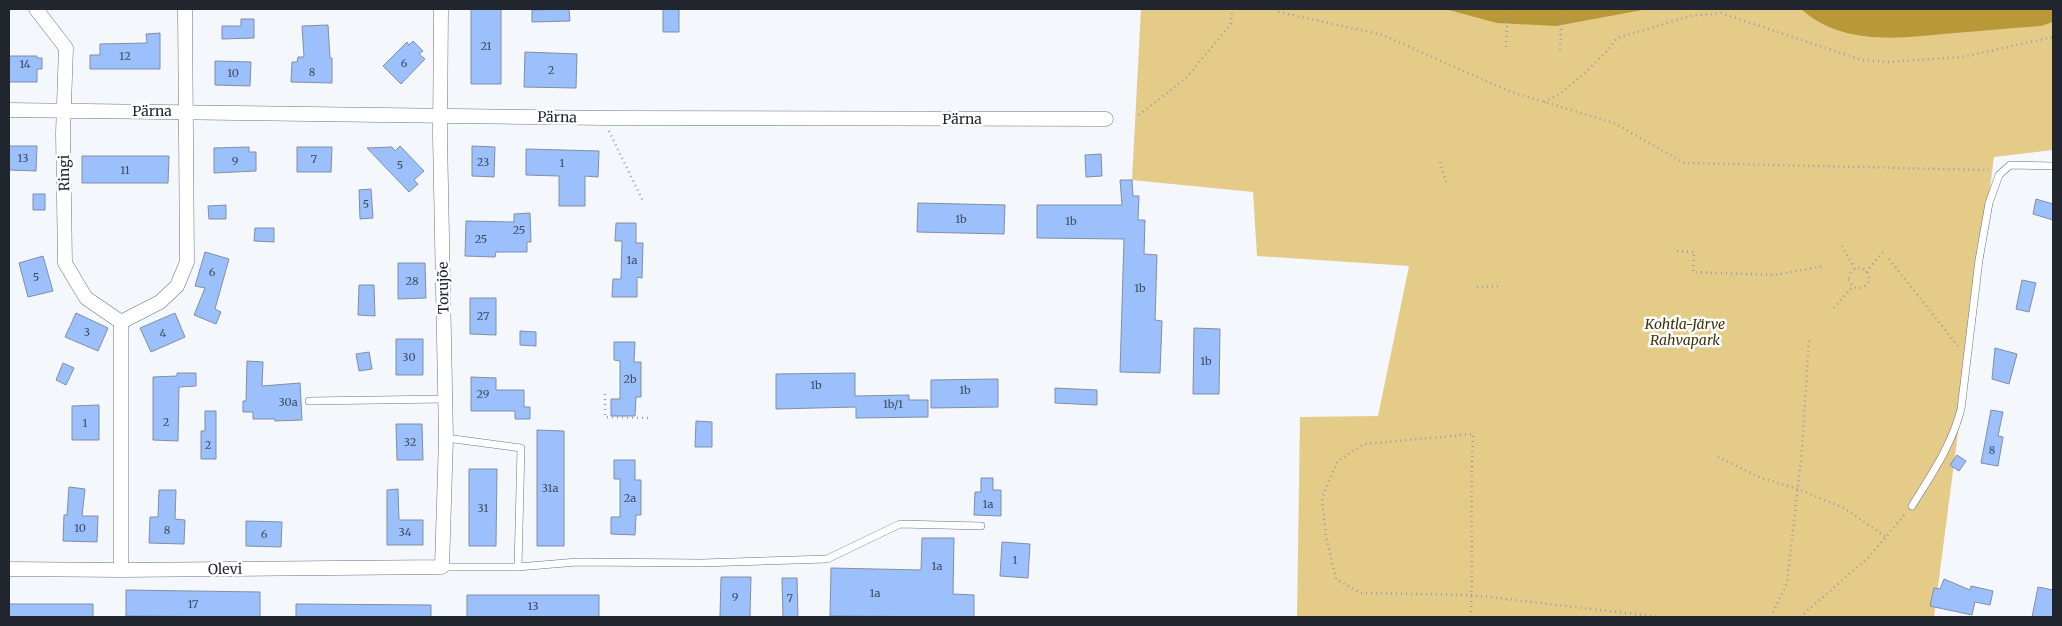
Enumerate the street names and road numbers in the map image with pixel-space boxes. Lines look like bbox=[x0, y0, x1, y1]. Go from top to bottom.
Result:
street label: Pärna bbox=[132, 102, 172, 120]
street label: Pärna bbox=[537, 108, 577, 126]
street label: Pärna bbox=[942, 110, 982, 128]
street label: Ringi bbox=[55, 154, 73, 191]
street label: Torujõe bbox=[434, 262, 452, 314]
street label: Olevi bbox=[208, 560, 243, 578]

